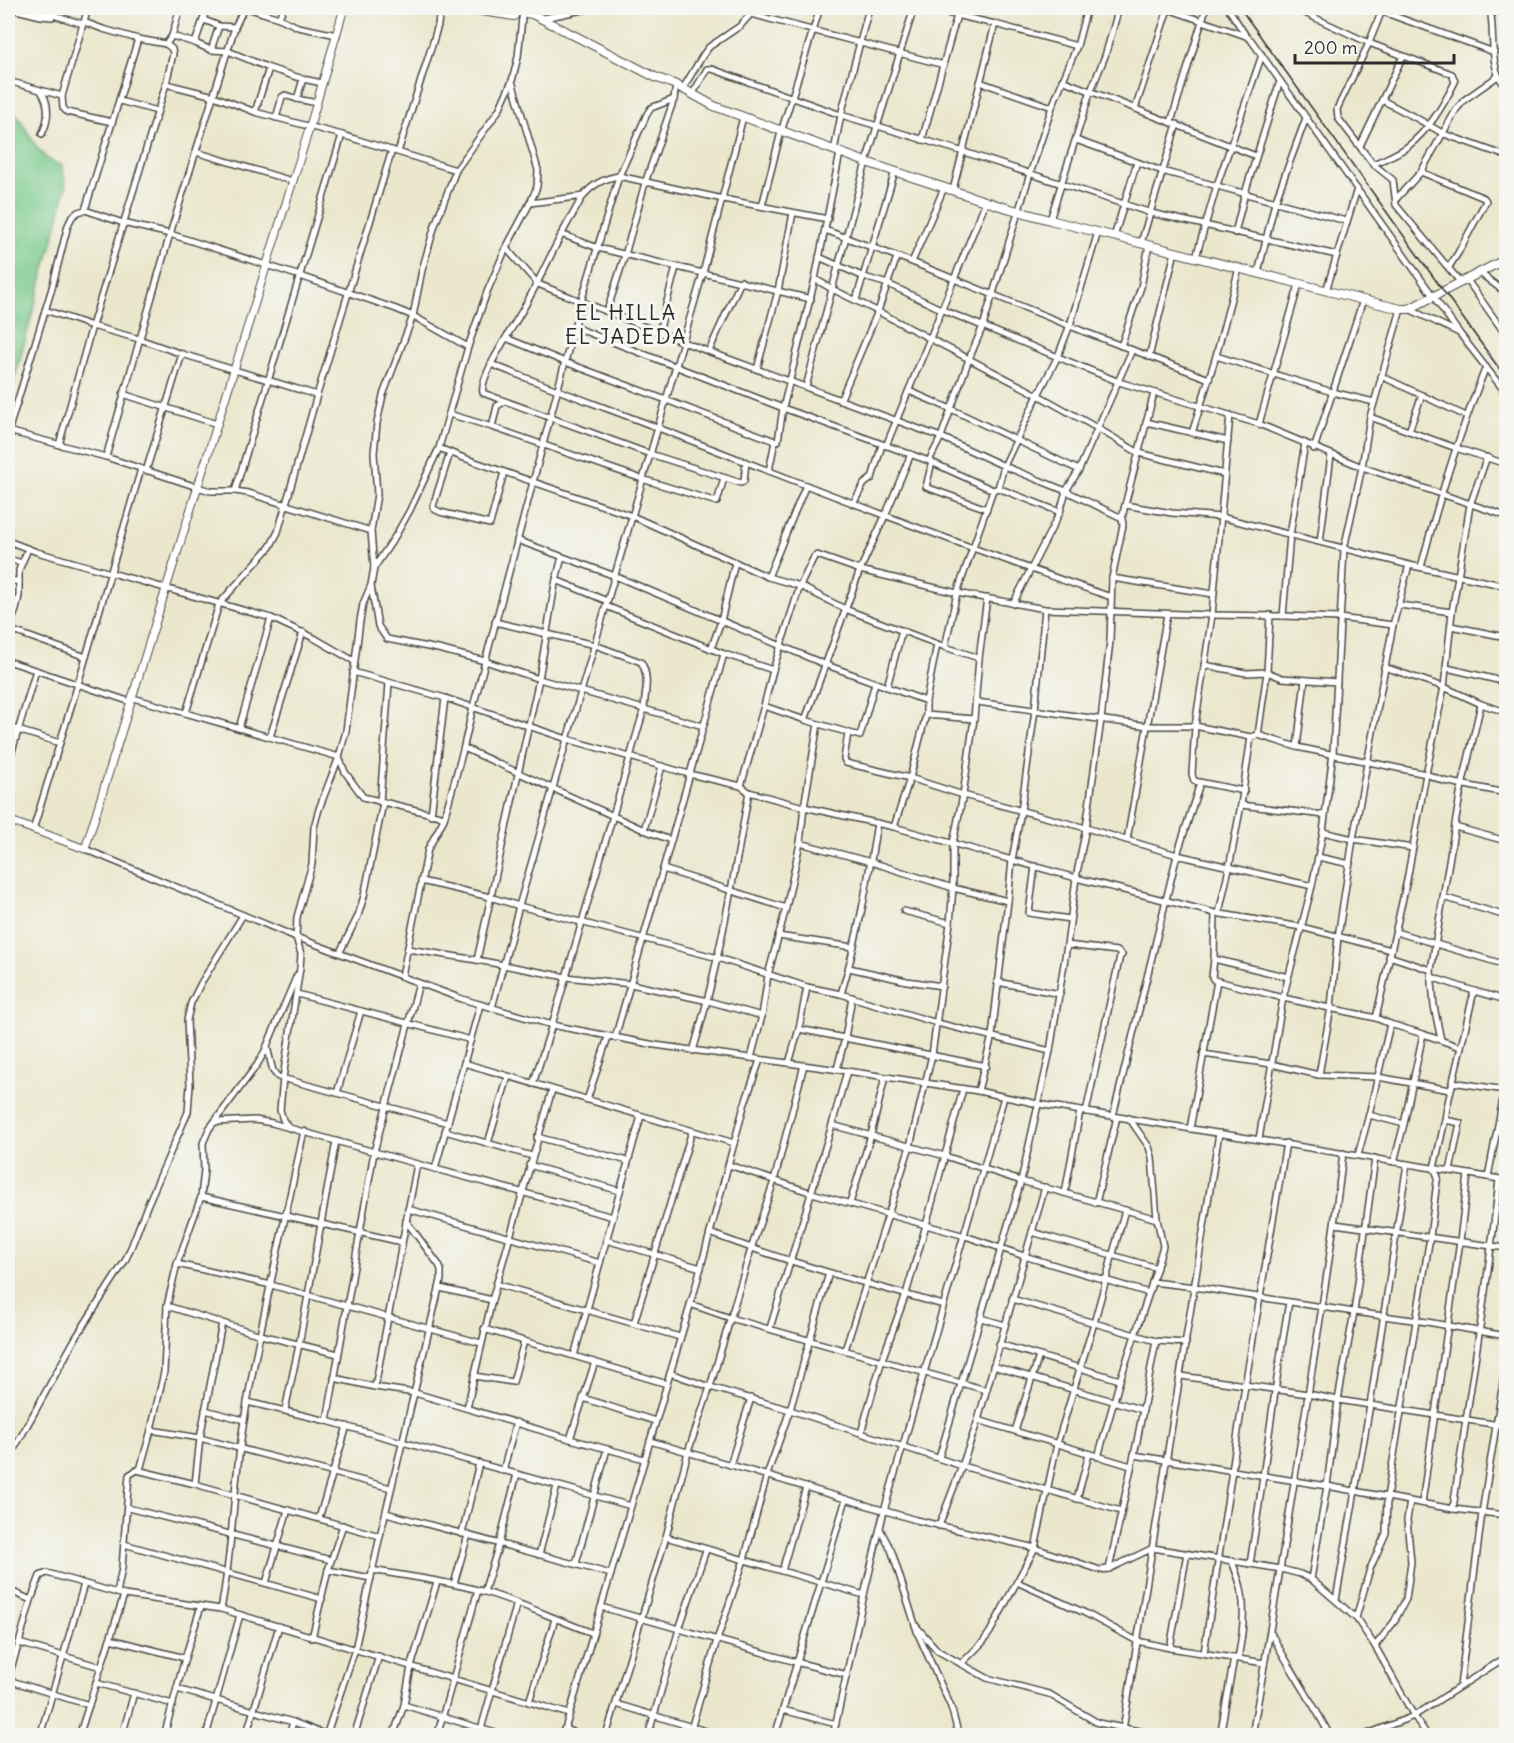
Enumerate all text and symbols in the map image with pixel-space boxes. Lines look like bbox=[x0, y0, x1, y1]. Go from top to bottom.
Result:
scale bar bbox=[1295, 27, 1454, 65]
text: 200 m bbox=[1304, 36, 1358, 59]
district label: EL HILLA EL JADEDA bbox=[565, 299, 687, 350]

